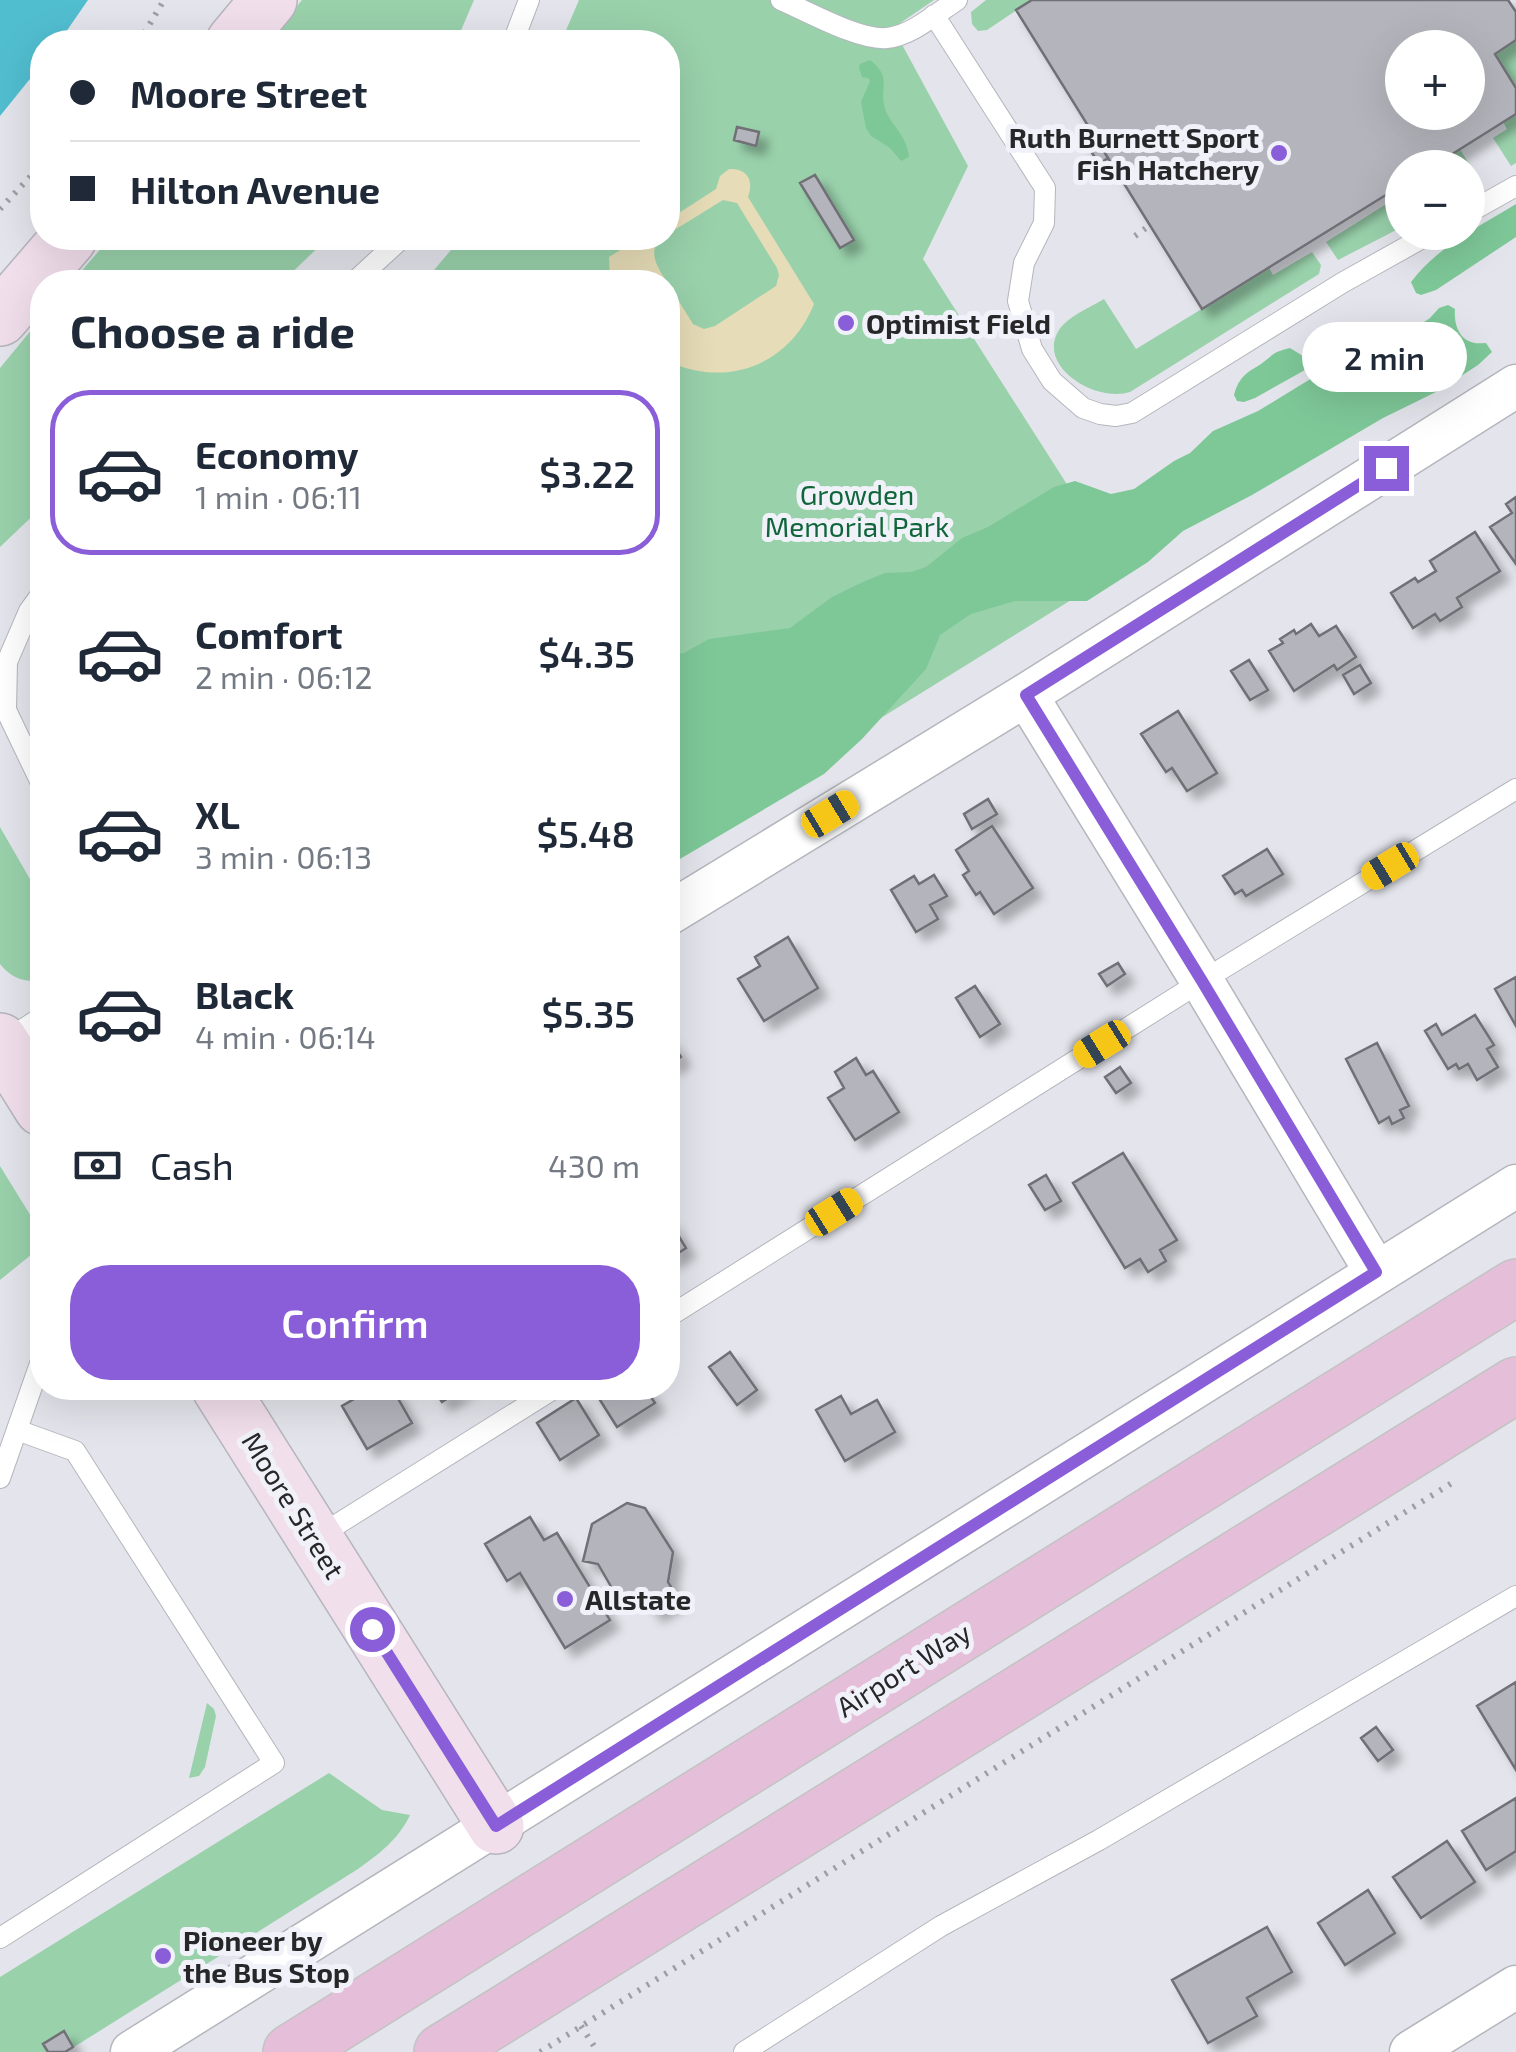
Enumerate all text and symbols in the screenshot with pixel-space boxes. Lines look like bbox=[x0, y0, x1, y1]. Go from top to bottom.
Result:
map controls bbox=[1385, 30, 1485, 250]
button: + bbox=[1385, 30, 1485, 130]
text: Moore Street bbox=[130, 70, 367, 116]
place label: Ruth Burnett Sport Fish Hatchery bbox=[1009, 120, 1259, 186]
marker: Ruth Burnett Sport Fish Hatchery bbox=[1268, 142, 1290, 164]
button: − bbox=[1385, 150, 1485, 250]
text: Hilton Avenue bbox=[130, 166, 380, 212]
text: Choose a ride bbox=[70, 303, 355, 357]
place label: Optimist Field bbox=[866, 306, 1051, 340]
marker: Optimist Field bbox=[835, 312, 857, 334]
callout: 2 min bbox=[1304, 323, 1468, 393]
text: 2 min bbox=[1344, 338, 1425, 376]
icon: car bbox=[75, 428, 165, 518]
text: Economy bbox=[195, 431, 359, 477]
route end bbox=[1364, 446, 1409, 491]
text: $3.22 bbox=[539, 450, 635, 496]
text: 1 min · 06:11 bbox=[195, 477, 362, 515]
park label: Growden Memorial Park bbox=[765, 477, 949, 543]
icon: car bbox=[75, 608, 165, 698]
text: Comfort bbox=[195, 611, 343, 657]
text: $4.35 bbox=[538, 630, 635, 676]
text: 2 min · 06:12 bbox=[195, 657, 372, 695]
car bbox=[797, 786, 863, 842]
icon: car bbox=[75, 788, 165, 878]
text: XL bbox=[195, 791, 240, 837]
text: $5.48 bbox=[536, 810, 635, 856]
text: 3 min · 06:13 bbox=[195, 837, 372, 875]
car bbox=[1357, 838, 1423, 894]
icon: car bbox=[75, 968, 165, 1058]
text: Black bbox=[195, 971, 294, 1017]
text: $5.35 bbox=[541, 990, 635, 1036]
car bbox=[1069, 1015, 1135, 1073]
text: 4 min · 06:14 bbox=[195, 1017, 376, 1055]
icon: cash bbox=[70, 1138, 125, 1193]
text: Cash bbox=[150, 1142, 234, 1188]
text: 430 m bbox=[548, 1146, 640, 1184]
car bbox=[801, 1183, 867, 1241]
button: Confirm bbox=[70, 1265, 640, 1380]
street label: Moore Street bbox=[236, 1425, 352, 1585]
place label: Allstate bbox=[585, 1582, 691, 1616]
marker: Allstate bbox=[554, 1588, 576, 1610]
route start bbox=[350, 1607, 395, 1652]
street label: Airport Way bbox=[830, 1614, 977, 1724]
place label: Pioneer by the Bus Stop bbox=[183, 1923, 350, 1989]
marker: Pioneer by the Bus Stop bbox=[152, 1945, 174, 1967]

